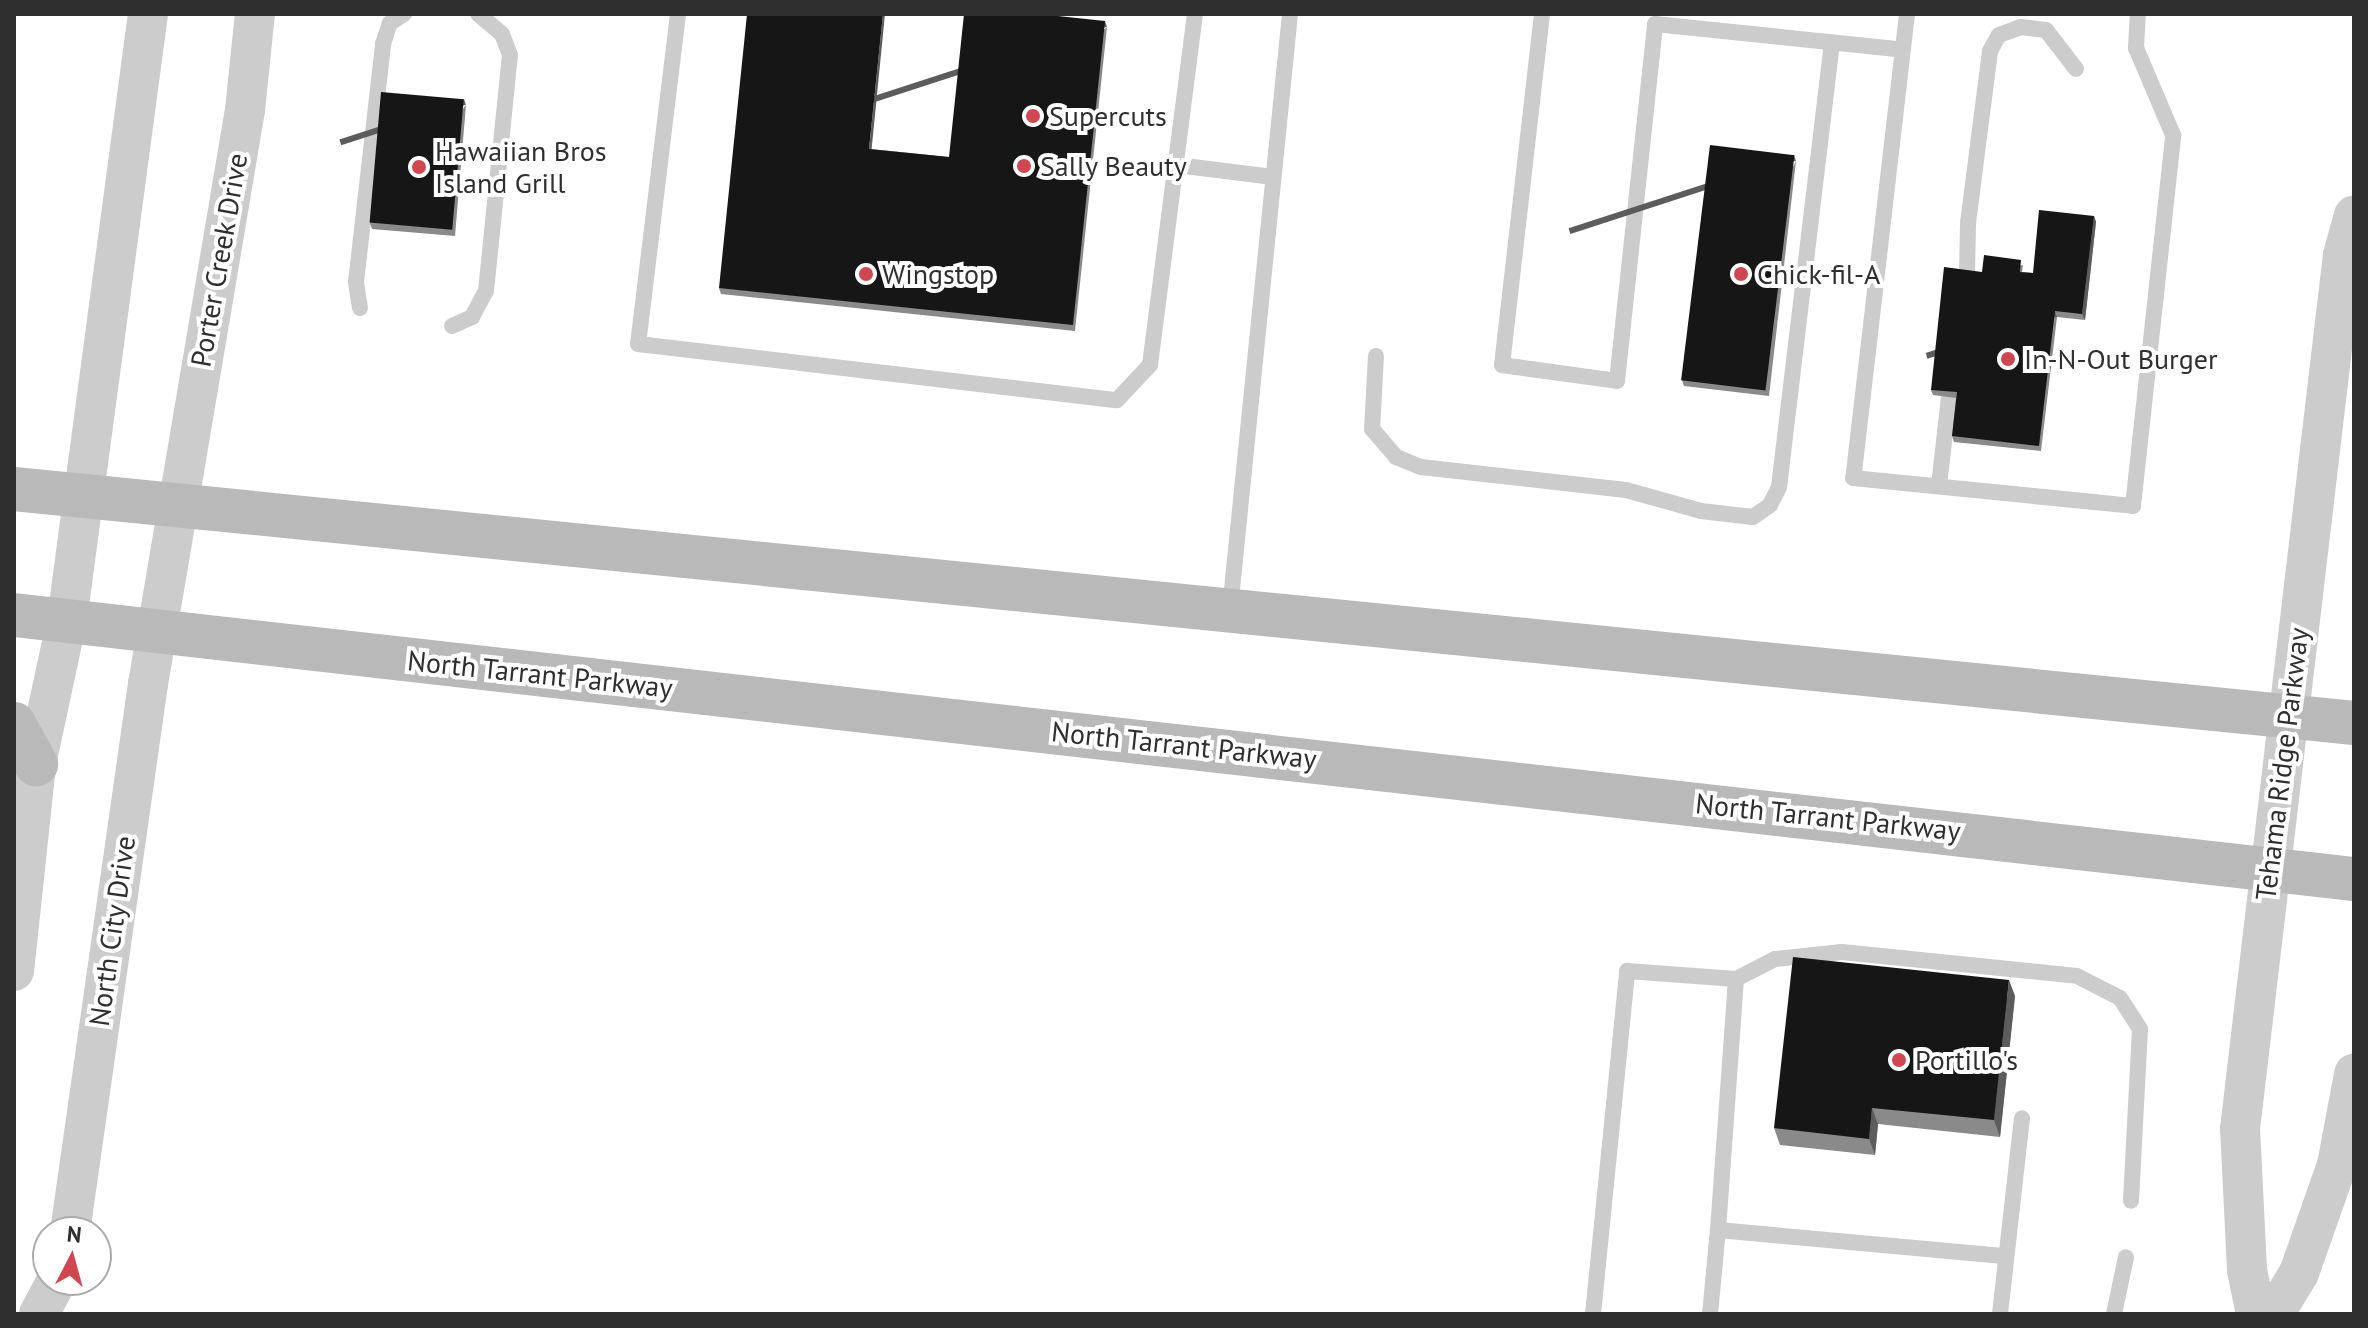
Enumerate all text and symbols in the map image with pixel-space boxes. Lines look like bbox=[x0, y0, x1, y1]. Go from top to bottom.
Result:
place label: Supercuts bbox=[1049, 99, 1167, 133]
marker: Supercuts bbox=[1024, 107, 1042, 125]
place label: Hawaiian Bros Island Grill bbox=[435, 134, 607, 200]
place label: Sally Beauty bbox=[1040, 149, 1188, 183]
street label: Porter Creek Drive bbox=[184, 150, 254, 370]
marker: Sally Beauty bbox=[1015, 157, 1033, 175]
marker: Hawaiian Bros Island Grill bbox=[410, 158, 428, 176]
place label: Wingstop bbox=[882, 257, 994, 291]
place label: Chick-fil-A bbox=[1757, 257, 1880, 291]
marker: Wingstop bbox=[857, 265, 875, 283]
marker: Chick-fil-A bbox=[1732, 265, 1750, 283]
place label: In-N-Out Burger bbox=[2024, 342, 2217, 376]
marker: In-N-Out Burger bbox=[1999, 350, 2017, 368]
street label: Tehama Ridge Parkway bbox=[2249, 626, 2315, 902]
street label: North Tarrant Parkway bbox=[405, 643, 675, 705]
street label: North Tarrant Parkway bbox=[1049, 714, 1319, 776]
street label: North Tarrant Parkway bbox=[1693, 786, 1963, 848]
street label: North City Drive bbox=[82, 833, 142, 1029]
place label: Portillo's bbox=[1915, 1043, 2018, 1077]
marker: Portillo's bbox=[1890, 1051, 1908, 1069]
north arrow bbox=[32, 1216, 112, 1296]
text: N bbox=[66, 1219, 83, 1249]

